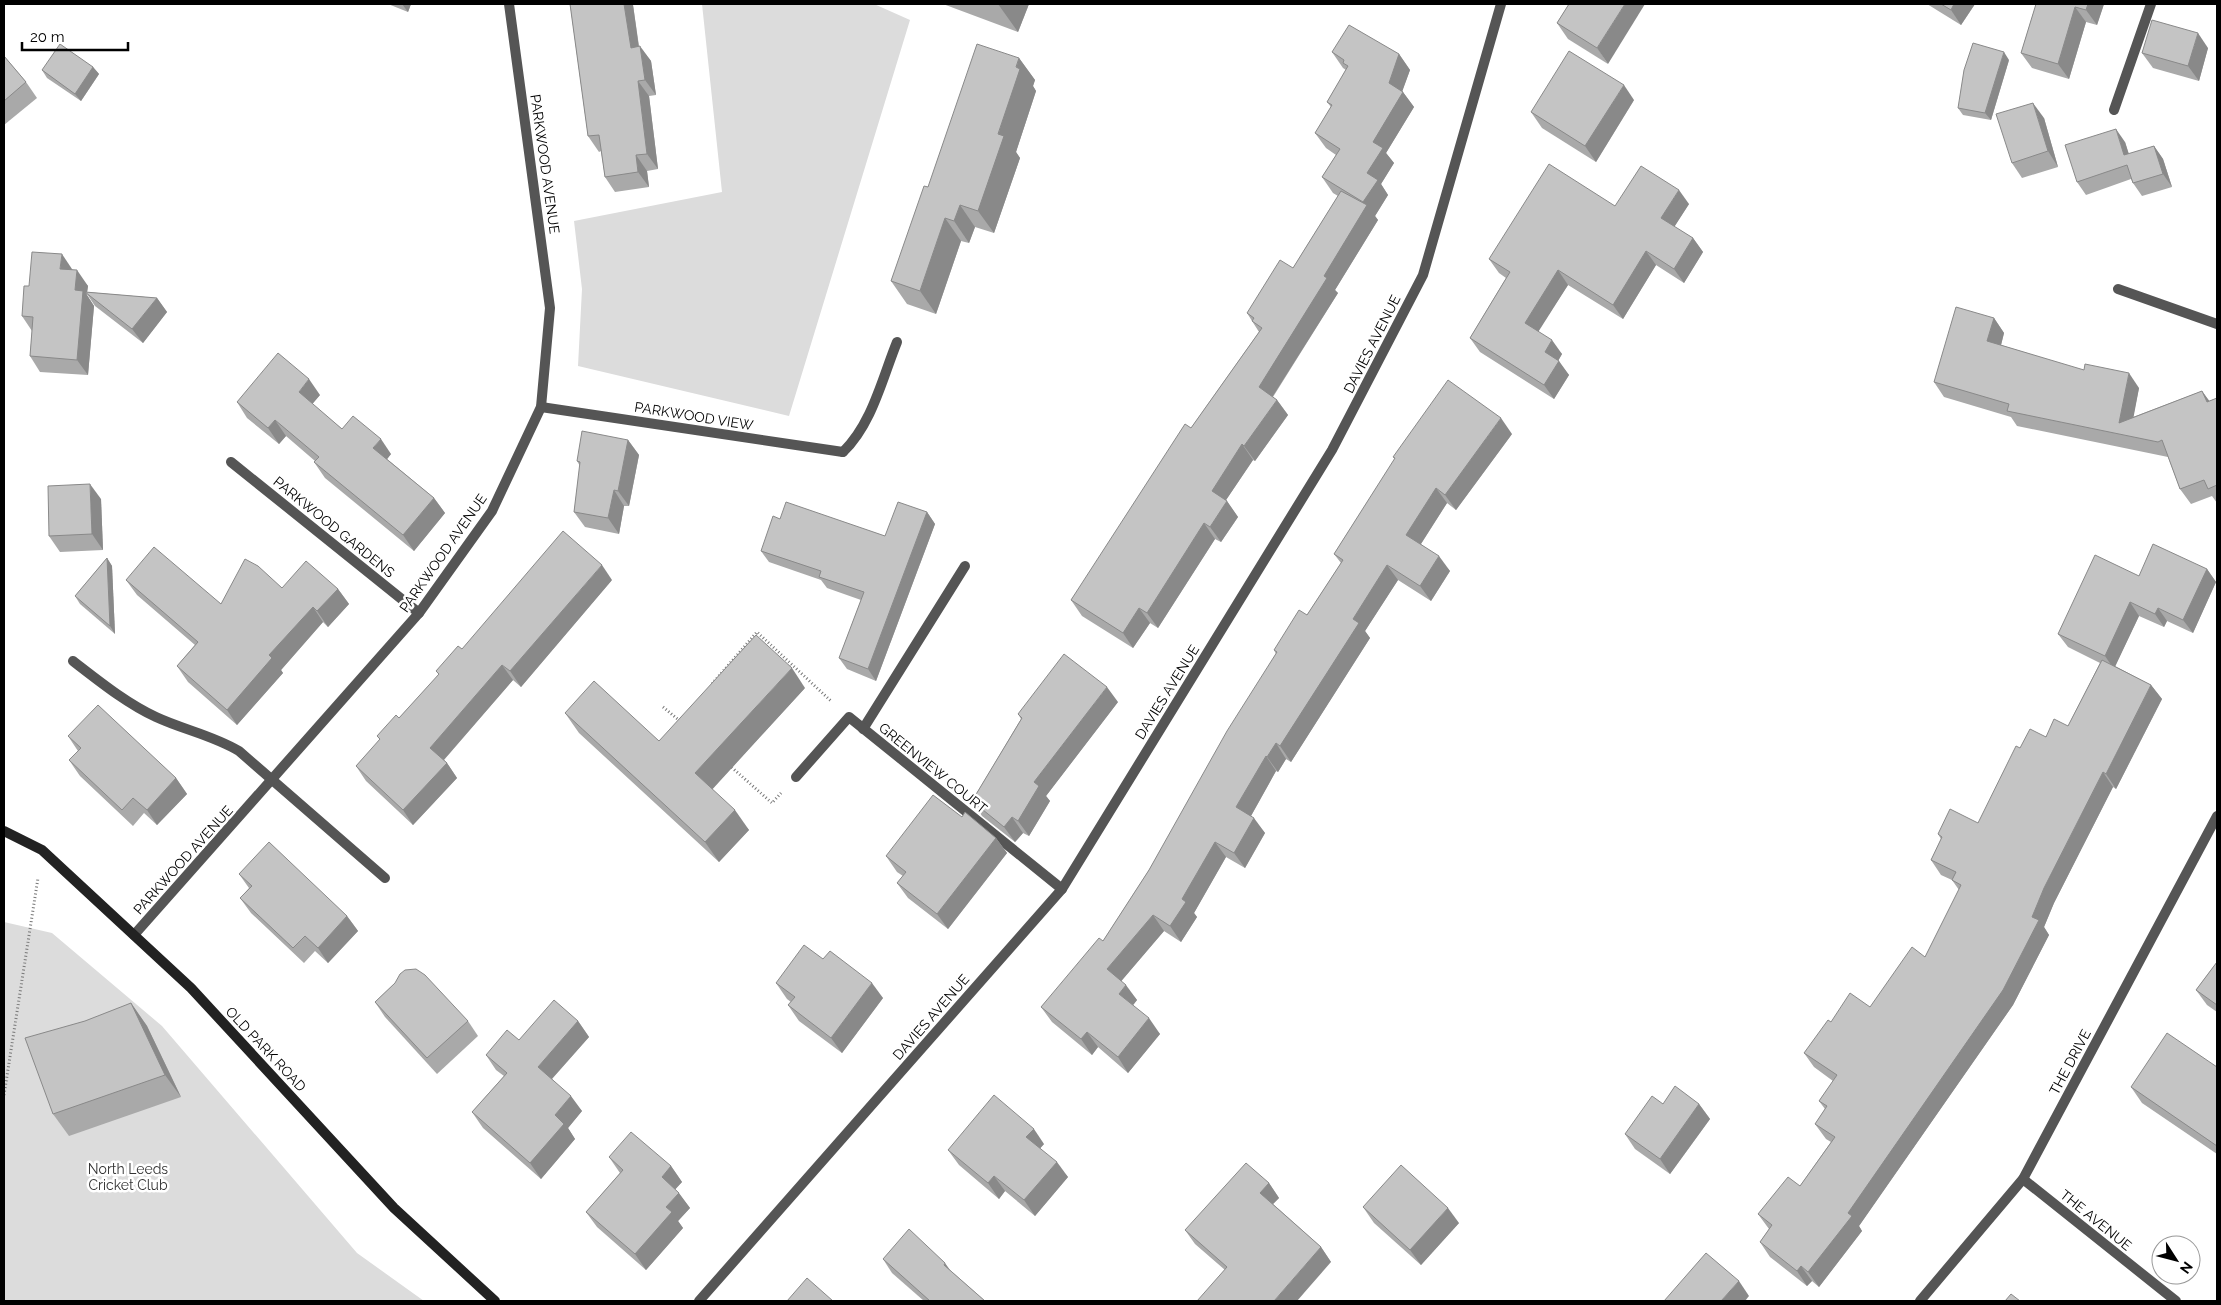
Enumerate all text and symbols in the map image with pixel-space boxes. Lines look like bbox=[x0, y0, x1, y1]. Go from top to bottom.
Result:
scale bar bbox=[22, 20, 129, 52]
text: 20 m bbox=[30, 28, 65, 46]
street label: PARKWOOD AVENUE bbox=[527, 93, 563, 235]
street label: DAVIES AVENUE bbox=[1340, 292, 1404, 396]
street label: PARKWOOD VIEW bbox=[633, 399, 755, 433]
street label: PARKWOOD GARDENS bbox=[270, 473, 398, 581]
street label: PARKWOOD AVENUE bbox=[396, 491, 490, 615]
street label: DAVIES AVENUE bbox=[1132, 642, 1202, 742]
street label: GREENVIEW COURT bbox=[876, 719, 991, 817]
street label: PARKWOOD AVENUE bbox=[130, 802, 236, 918]
street label: DAVIES AVENUE bbox=[890, 971, 972, 1063]
street label: OLD PARK ROAD bbox=[223, 1003, 309, 1095]
street label: THE DRIVE bbox=[2046, 1027, 2094, 1097]
park label: North Leeds Cricket Club bbox=[88, 1161, 168, 1193]
street label: THE AVENUE bbox=[2057, 1186, 2135, 1254]
north arrow bbox=[2151, 1235, 2201, 1285]
text: N bbox=[2177, 1259, 2196, 1277]

